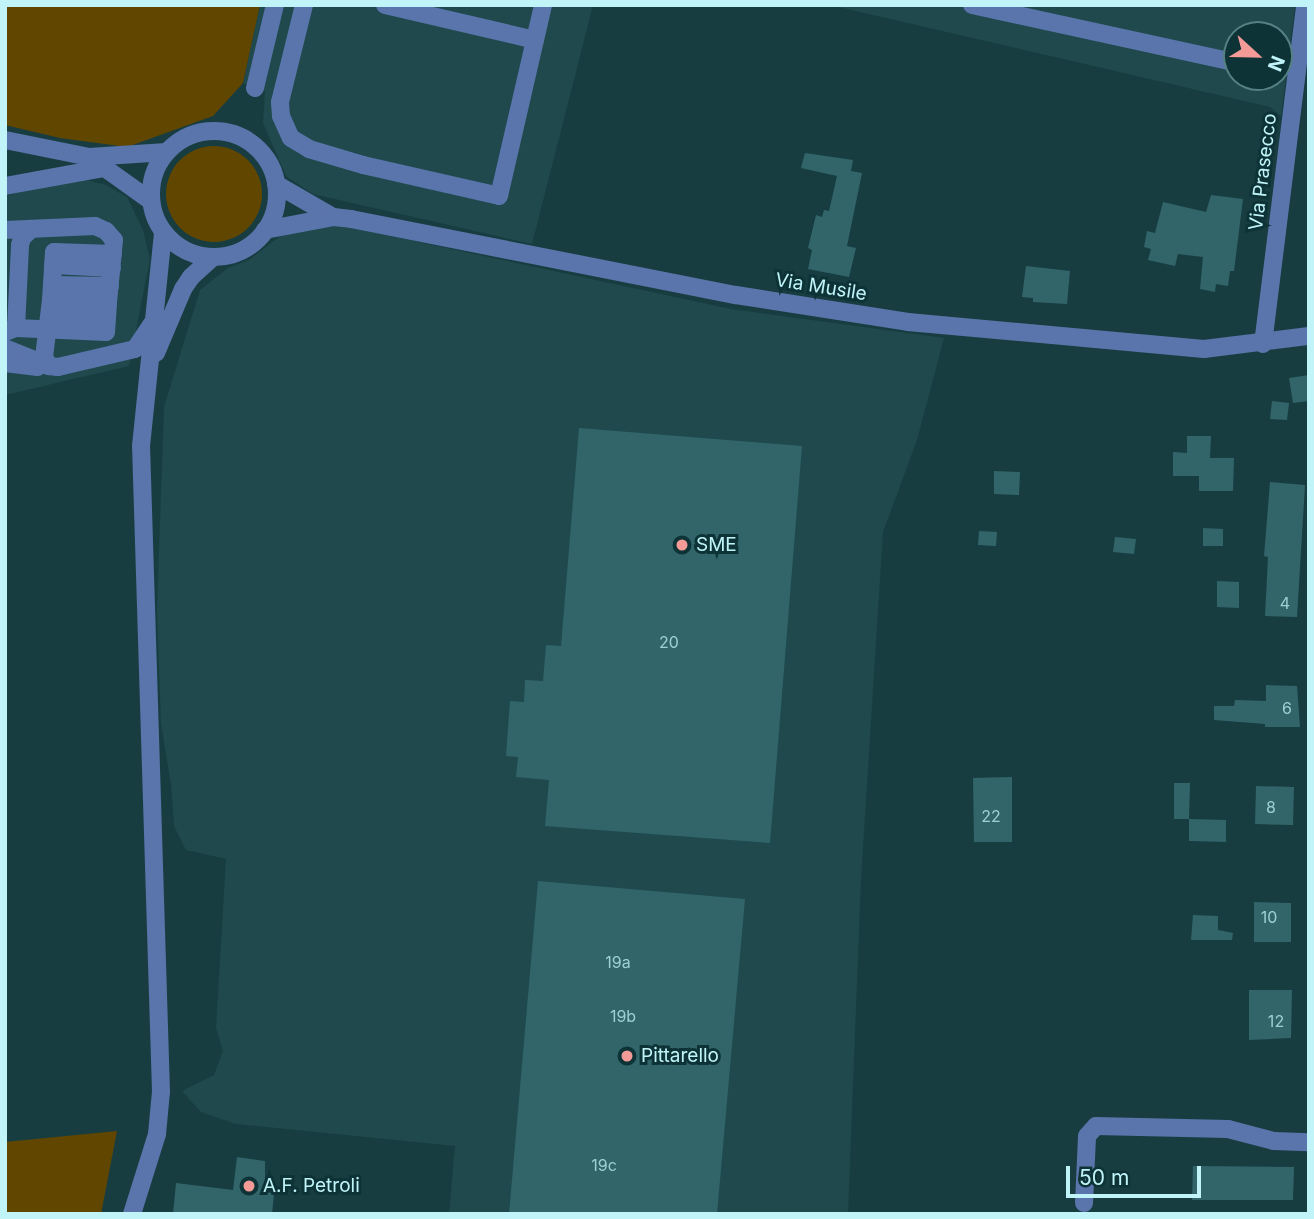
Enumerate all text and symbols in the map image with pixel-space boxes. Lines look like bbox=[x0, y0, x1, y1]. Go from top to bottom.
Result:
north arrow bbox=[1223, 21, 1293, 91]
text: N bbox=[1263, 52, 1289, 74]
street label: Via Prasecco bbox=[1245, 112, 1281, 232]
street label: Via Musile bbox=[774, 269, 868, 305]
place label: SME bbox=[696, 534, 737, 556]
marker: SME bbox=[674, 537, 690, 553]
house number: 4 bbox=[1280, 593, 1290, 613]
house number: 20 bbox=[659, 632, 679, 652]
house number: 6 bbox=[1282, 698, 1292, 718]
house number: 8 bbox=[1266, 797, 1276, 817]
house number: 22 bbox=[981, 806, 1001, 826]
house number: 10 bbox=[1261, 907, 1277, 927]
house number: 19a bbox=[605, 952, 631, 972]
house number: 19b bbox=[610, 1006, 636, 1026]
house number: 12 bbox=[1268, 1011, 1284, 1031]
place label: Pittarello bbox=[641, 1045, 719, 1067]
marker: Pittarello bbox=[619, 1048, 635, 1064]
scale bar bbox=[1069, 1152, 1204, 1196]
house number: 19c bbox=[591, 1155, 617, 1175]
text: 50 m bbox=[1079, 1165, 1129, 1190]
place label: A.F. Petroli bbox=[263, 1175, 360, 1197]
marker: A.F. Petroli bbox=[241, 1178, 257, 1194]

